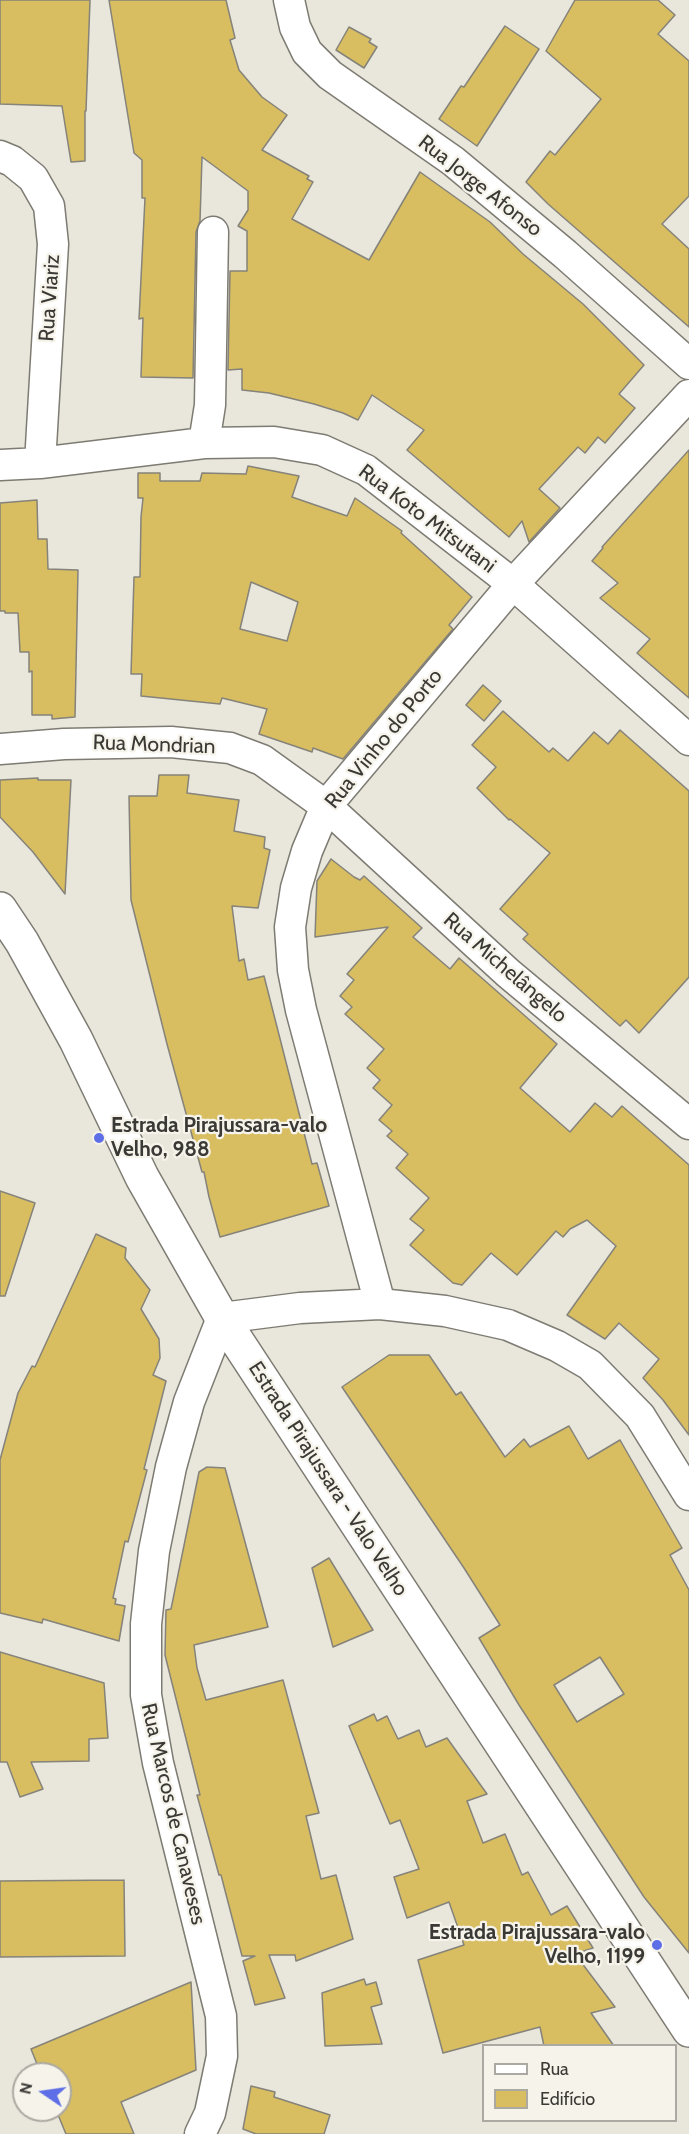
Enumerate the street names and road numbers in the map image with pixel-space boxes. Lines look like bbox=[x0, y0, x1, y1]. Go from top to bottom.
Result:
street label: Rua Jorge Afonso bbox=[413, 130, 547, 242]
street label: Rua Viariz bbox=[34, 253, 66, 343]
street label: Rua Koto Mitsutani bbox=[353, 459, 501, 579]
street label: Rua Vinho do Porto bbox=[320, 664, 448, 814]
street label: Rua Mondrian bbox=[92, 730, 216, 760]
street label: Rua Michelângelo bbox=[438, 907, 572, 1029]
street label: Estrada Pirajussara - Valo Velho bbox=[243, 1357, 413, 1601]
street label: Rua Marcos de Canaveses bbox=[135, 1701, 211, 1927]

